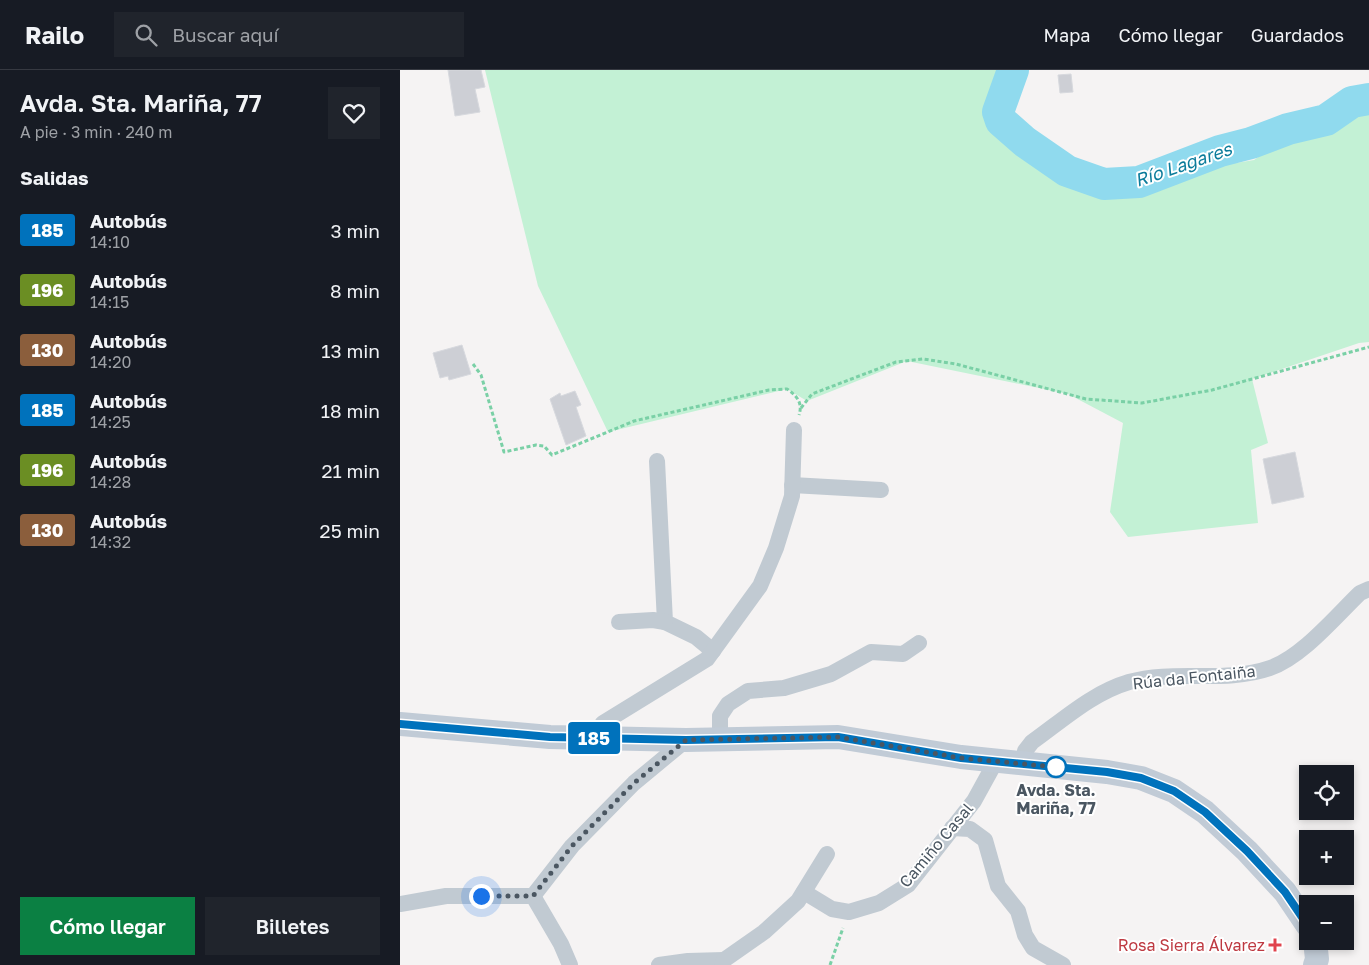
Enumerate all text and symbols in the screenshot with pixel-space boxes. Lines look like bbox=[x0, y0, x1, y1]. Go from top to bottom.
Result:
search box bbox=[114, 12, 464, 57]
text: Railo bbox=[25, 20, 84, 49]
icon: search bbox=[132, 21, 160, 49]
text: Buscar aquí bbox=[172, 23, 279, 46]
text: Mapa bbox=[1044, 24, 1090, 46]
text: Cómo llegar bbox=[1118, 24, 1223, 46]
text: Guardados bbox=[1251, 24, 1344, 46]
button: heart bbox=[328, 87, 380, 139]
text: Avda. Sta. Mariña, 77 bbox=[20, 88, 262, 117]
text: A pie · 3 min · 240 m bbox=[20, 122, 173, 142]
water label: Río Lagares bbox=[1132, 137, 1236, 191]
text: Salidas bbox=[20, 166, 89, 189]
text: Autobús bbox=[90, 209, 167, 232]
text: 185 bbox=[32, 219, 63, 241]
text: 3 min bbox=[331, 219, 380, 242]
text: 14:10 bbox=[90, 232, 130, 252]
text: Autobús bbox=[90, 269, 167, 292]
text: 196 bbox=[31, 279, 64, 301]
text: 8 min bbox=[330, 279, 380, 302]
text: 14:15 bbox=[90, 292, 129, 312]
text: Autobús bbox=[90, 329, 167, 352]
text: 130 bbox=[32, 339, 63, 361]
text: 13 min bbox=[321, 339, 380, 362]
text: 14:20 bbox=[90, 352, 132, 372]
text: Autobús bbox=[90, 389, 167, 412]
text: 185 bbox=[32, 399, 63, 421]
text: 18 min bbox=[321, 399, 380, 422]
text: 14:25 bbox=[90, 412, 131, 432]
text: Autobús bbox=[90, 449, 167, 472]
text: 196 bbox=[31, 459, 64, 481]
text: 21 min bbox=[321, 459, 380, 482]
text: 14:28 bbox=[90, 472, 131, 492]
text: Autobús bbox=[90, 509, 167, 532]
text: 130 bbox=[32, 519, 63, 541]
text: 25 min bbox=[320, 519, 380, 542]
text: 14:32 bbox=[90, 532, 131, 552]
street label: Rúa da Fontaiña bbox=[1132, 661, 1256, 693]
line badge: 185 bbox=[565, 722, 623, 754]
text: 185 bbox=[578, 727, 610, 749]
marker: Avda. Sta. Mariña, 77 bbox=[1045, 756, 1067, 778]
map controls bbox=[1299, 765, 1354, 950]
button: locate bbox=[1299, 765, 1354, 820]
place label: Avda. Sta. Mariña, 77 bbox=[1016, 780, 1096, 818]
street label: Camiño Casal bbox=[895, 799, 977, 891]
button: + bbox=[1299, 830, 1354, 885]
your location bbox=[469, 884, 494, 909]
button: − bbox=[1299, 895, 1354, 950]
button: Cómo llegar bbox=[20, 897, 195, 955]
button: Billetes bbox=[205, 897, 380, 955]
place label: Rosa Sierra Álvarez bbox=[1118, 935, 1265, 955]
marker: Rosa Sierra Álvarez bbox=[1269, 939, 1281, 951]

